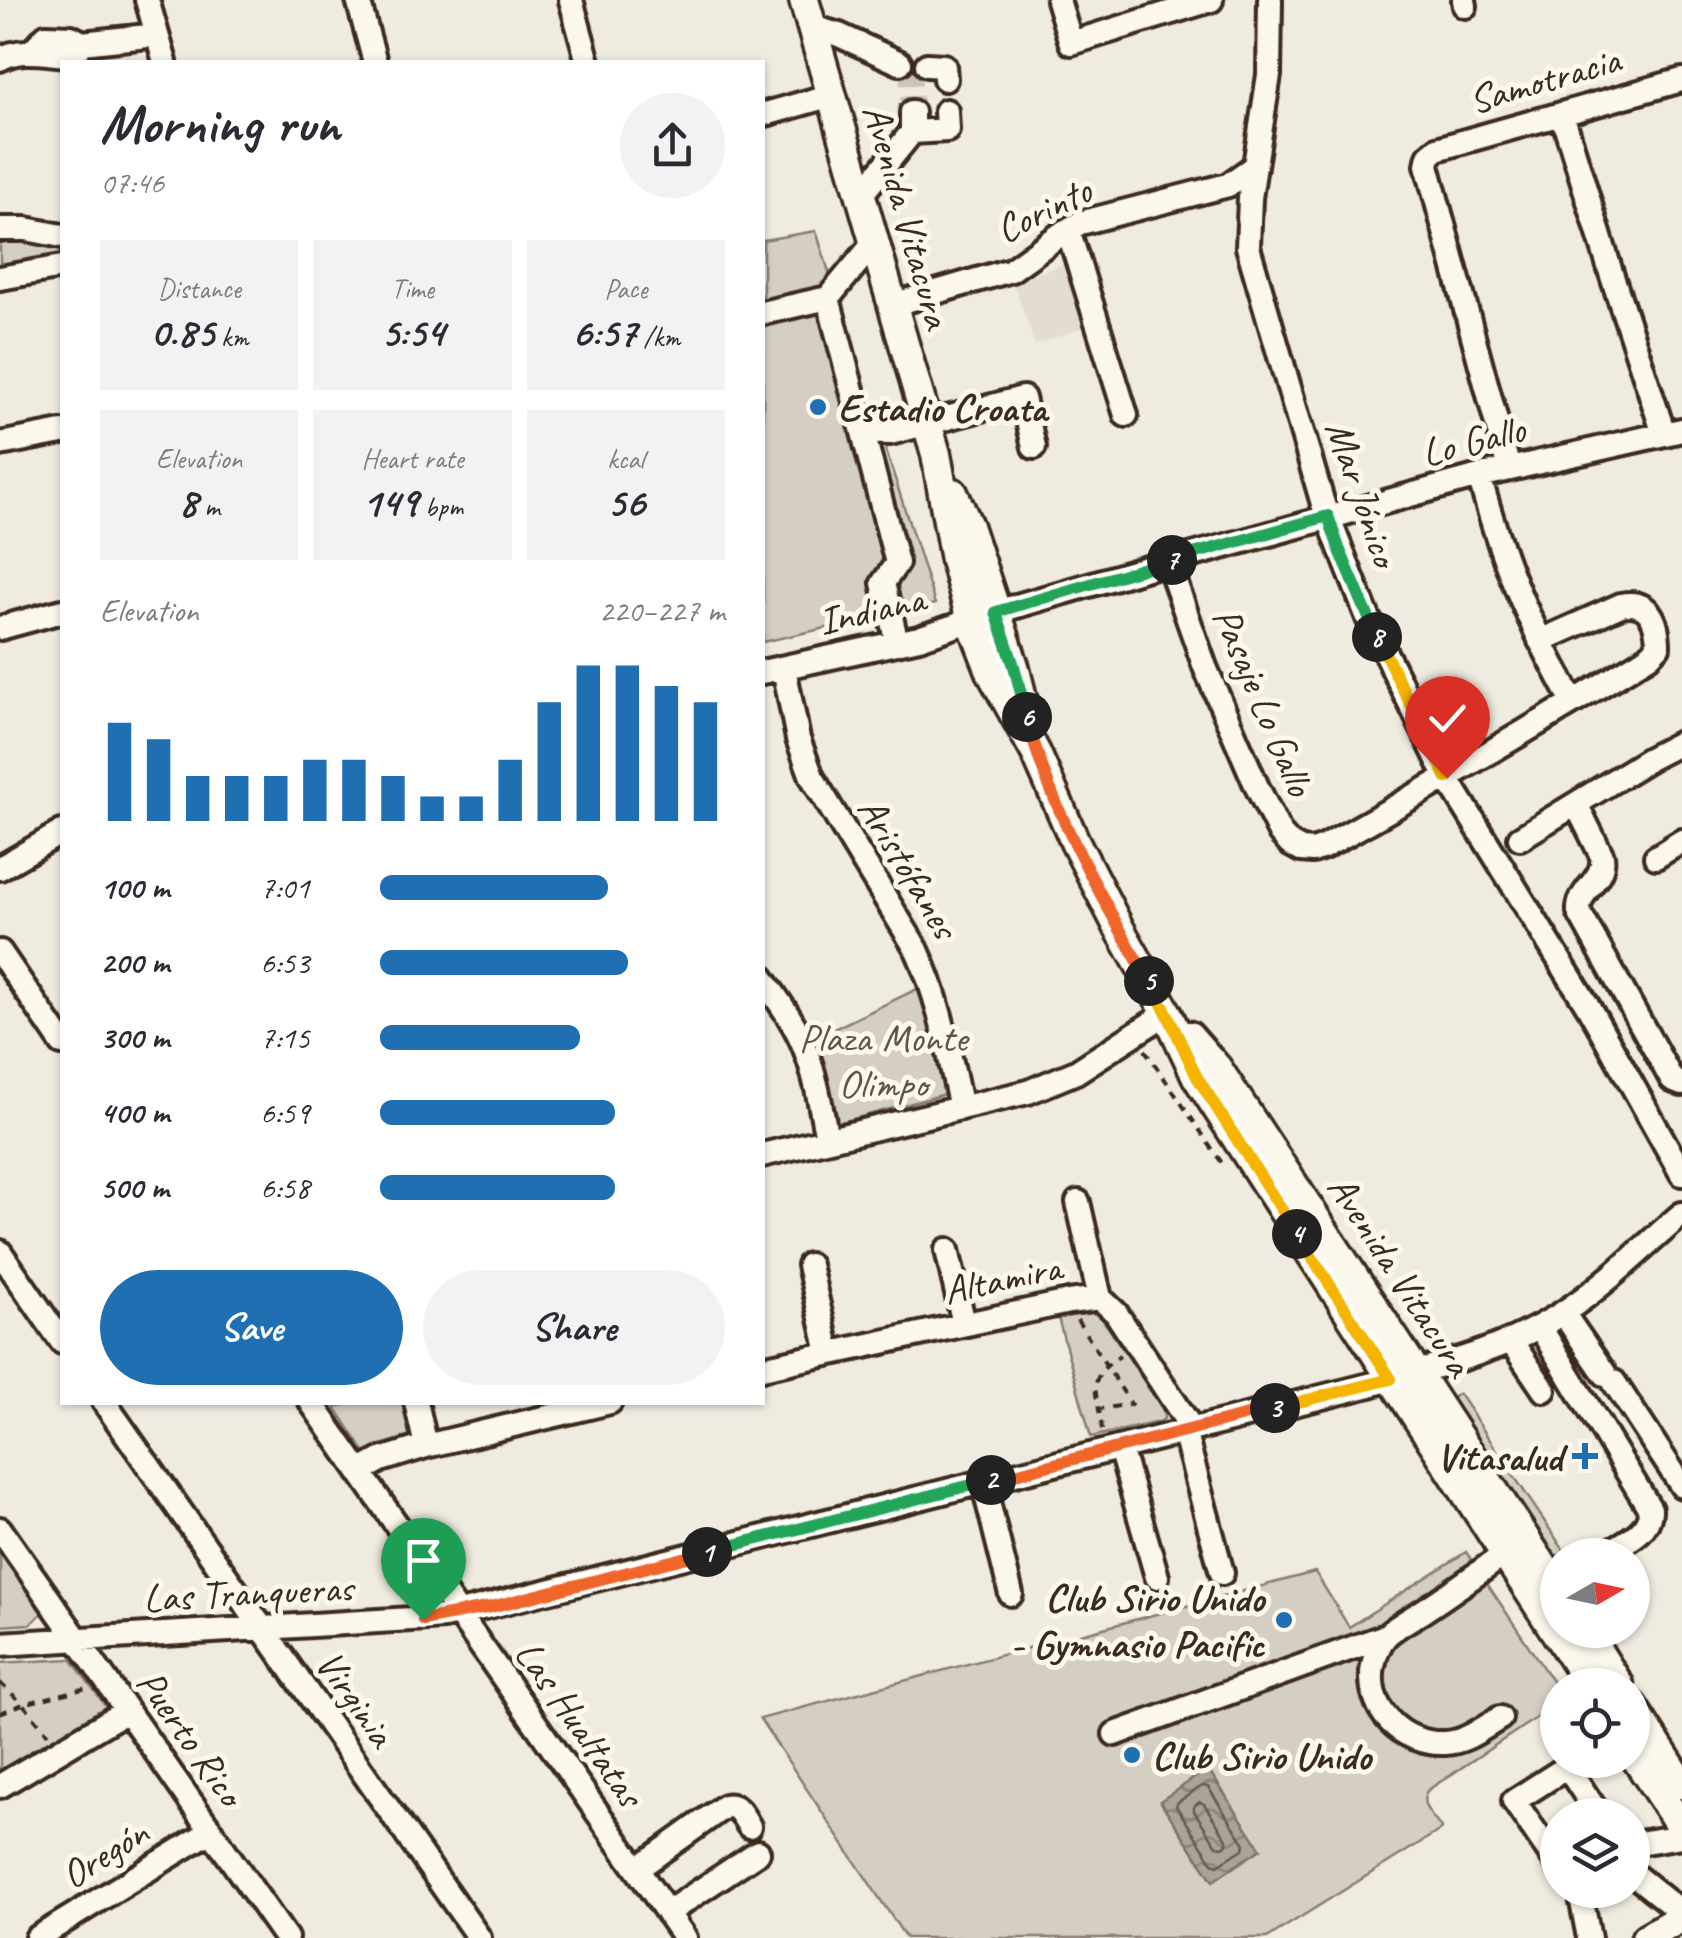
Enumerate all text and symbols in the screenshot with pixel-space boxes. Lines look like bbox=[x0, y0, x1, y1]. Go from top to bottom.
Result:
street label: Samotracia bbox=[1463, 34, 1628, 125]
text: Morning run bbox=[100, 89, 340, 159]
button: share bbox=[620, 93, 725, 198]
street label: Avenida Vitacura bbox=[851, 99, 964, 336]
text: 07:46 bbox=[100, 162, 164, 203]
street label: Corinto bbox=[987, 165, 1101, 254]
text: Distance bbox=[157, 271, 241, 306]
text: Time bbox=[391, 271, 434, 306]
text: Pace bbox=[604, 271, 647, 306]
text: 0.85 bbox=[150, 306, 214, 359]
text: 5:54 bbox=[381, 306, 444, 359]
text: 6:57 bbox=[572, 306, 637, 359]
text: km bbox=[214, 319, 248, 354]
text: /km bbox=[637, 319, 680, 354]
place label: Estadio Croata bbox=[838, 383, 1050, 433]
marker: Estadio Croata bbox=[807, 396, 829, 418]
street label: Lo Gallo bbox=[1417, 404, 1532, 478]
street label: Mar Jónico bbox=[1314, 414, 1411, 576]
text: Elevation bbox=[156, 441, 242, 476]
text: Heart rate bbox=[361, 441, 464, 476]
text: kcal bbox=[607, 441, 644, 476]
text: 8 bbox=[178, 476, 197, 529]
text: 149 bbox=[362, 476, 418, 529]
text: 56 bbox=[607, 476, 645, 529]
text: m bbox=[197, 489, 220, 524]
text: bpm bbox=[418, 489, 463, 524]
pin: 7 bbox=[1147, 535, 1197, 585]
text: 7 bbox=[1166, 542, 1178, 577]
street label: Indiana bbox=[813, 573, 933, 646]
text: Elevation bbox=[100, 590, 198, 631]
text: 220–227 m bbox=[599, 590, 725, 631]
street label: Pasaje Lo Gallo bbox=[1201, 600, 1326, 805]
pin: 8 bbox=[1352, 612, 1402, 662]
text: 8 bbox=[1371, 619, 1383, 654]
pin bbox=[1405, 676, 1490, 779]
icon: check bbox=[1420, 691, 1475, 746]
pin: 6 bbox=[1002, 692, 1052, 742]
text: 6 bbox=[1020, 699, 1034, 734]
street label: Aristófanes bbox=[847, 788, 972, 950]
text: 100 m bbox=[100, 867, 169, 908]
text: 7:01 bbox=[260, 867, 310, 908]
text: 200 m bbox=[100, 942, 169, 983]
text: 6:53 bbox=[260, 942, 310, 983]
pin: 5 bbox=[1124, 956, 1174, 1006]
text: 5 bbox=[1143, 963, 1155, 998]
park label: Plaza Monte Olimpo bbox=[799, 1013, 970, 1109]
text: 300 m bbox=[100, 1017, 169, 1058]
text: 7:15 bbox=[260, 1017, 310, 1058]
text: 400 m bbox=[100, 1092, 169, 1133]
text: 6:59 bbox=[260, 1092, 310, 1133]
street label: Avenida Vitacura bbox=[1316, 1165, 1485, 1388]
text: 500 m bbox=[100, 1167, 169, 1208]
text: 6:58 bbox=[260, 1167, 310, 1208]
pin: 4 bbox=[1272, 1209, 1322, 1259]
text: 4 bbox=[1291, 1216, 1303, 1251]
street label: Altamira bbox=[939, 1241, 1069, 1316]
button: Save bbox=[100, 1270, 403, 1385]
button: Share bbox=[423, 1270, 725, 1385]
pin: 3 bbox=[1250, 1383, 1300, 1433]
text: 3 bbox=[1269, 1390, 1281, 1425]
place label: Vitasalud bbox=[1436, 1432, 1569, 1482]
marker: Vitasalud bbox=[1572, 1443, 1598, 1469]
pin: 2 bbox=[966, 1455, 1016, 1505]
text: 2 bbox=[985, 1462, 997, 1497]
pin bbox=[381, 1518, 466, 1621]
pin: 1 bbox=[682, 1527, 732, 1577]
icon: arrive bbox=[396, 1533, 451, 1588]
text: 1 bbox=[701, 1534, 713, 1569]
north arrow bbox=[1540, 1538, 1650, 1648]
map controls bbox=[1540, 1538, 1650, 1908]
street label: Las Tranqueras bbox=[142, 1562, 357, 1623]
place label: Club Sirio Unido - Gymnasio Pacific bbox=[1010, 1573, 1267, 1669]
marker: Club Sirio Unido - Gymnasio Pacific bbox=[1273, 1609, 1295, 1631]
street label: Las Hualtatas bbox=[504, 1631, 657, 1819]
street label: Virginia bbox=[304, 1641, 408, 1758]
street label: Puerto Rico bbox=[125, 1660, 257, 1818]
button: locate bbox=[1540, 1668, 1650, 1778]
place label: Club Sirio Unido bbox=[1152, 1731, 1373, 1781]
marker: Club Sirio Unido bbox=[1121, 1744, 1143, 1766]
button: layers bbox=[1540, 1798, 1650, 1908]
street label: Oregón bbox=[52, 1807, 158, 1900]

